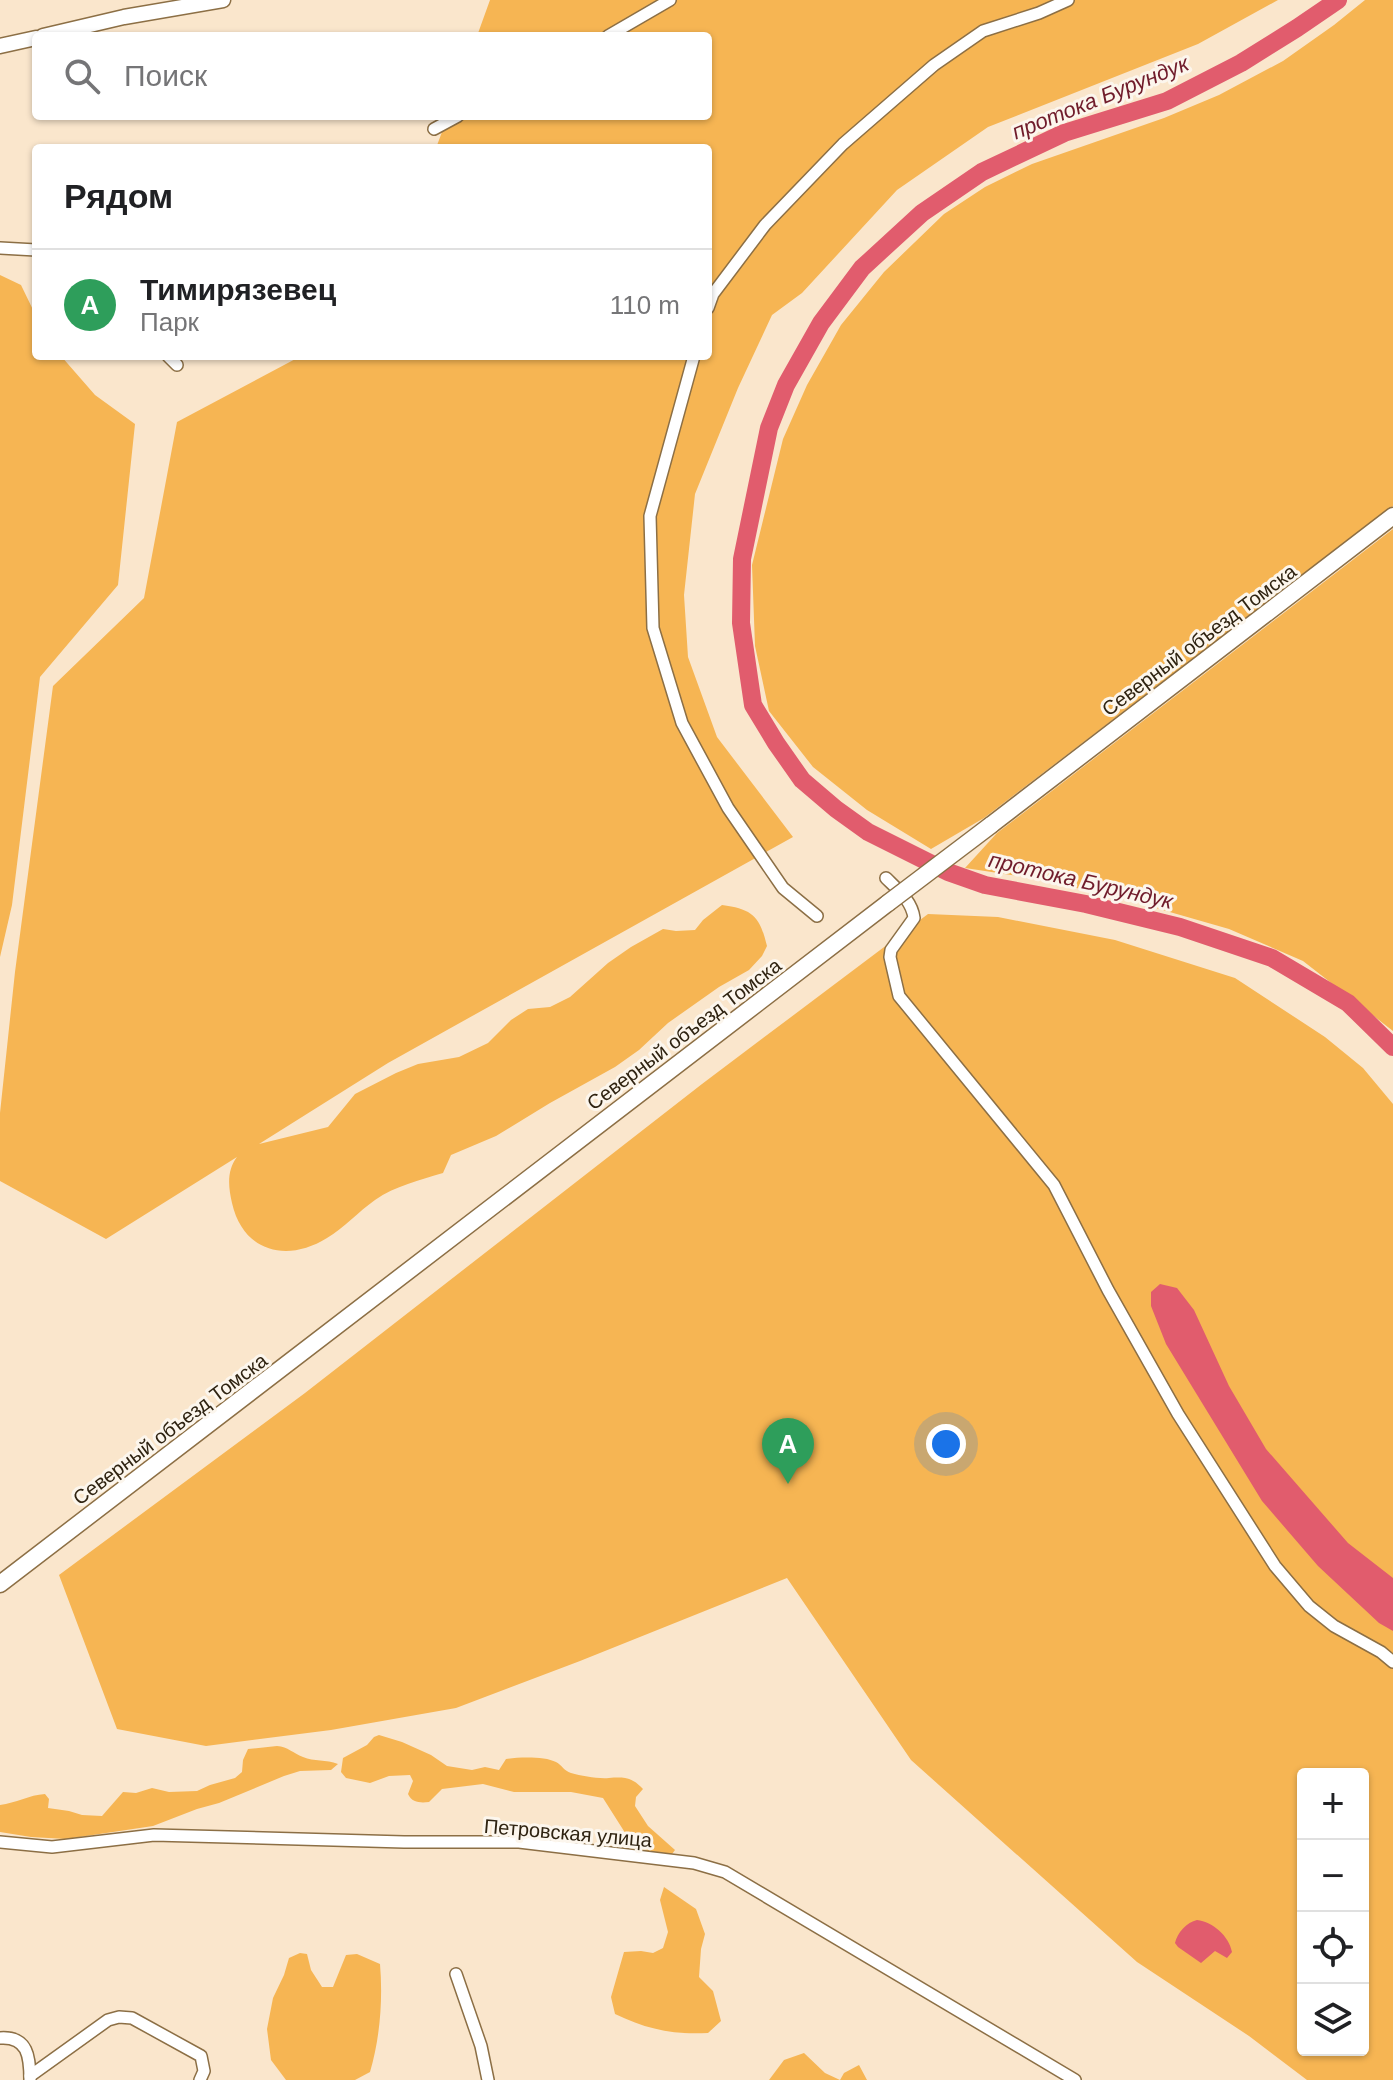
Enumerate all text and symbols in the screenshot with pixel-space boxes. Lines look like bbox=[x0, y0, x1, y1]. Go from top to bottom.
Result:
search box bbox=[32, 32, 712, 120]
water label: протока Бурундук bbox=[1008, 50, 1194, 144]
icon: search bbox=[60, 54, 104, 98]
text: Поиск bbox=[124, 59, 207, 92]
text: Рядом bbox=[64, 177, 173, 215]
text: Тимирязевец bbox=[140, 273, 336, 306]
text: A bbox=[81, 290, 99, 320]
text: 110 m bbox=[610, 290, 680, 320]
text: Парк bbox=[140, 307, 199, 337]
street label: Северный объезд Томска bbox=[1098, 559, 1301, 720]
water label: протока Бурундук bbox=[986, 847, 1177, 914]
street label: Северный объезд Томска bbox=[583, 953, 786, 1114]
street label: Северный объезд Томска bbox=[69, 1348, 272, 1509]
pin: A bbox=[762, 1418, 814, 1484]
your location bbox=[926, 1424, 966, 1464]
map controls bbox=[1297, 1768, 1369, 2056]
button: + bbox=[1297, 1768, 1369, 1840]
street label: Петровская улица bbox=[483, 1815, 654, 1851]
button: − bbox=[1297, 1840, 1369, 1912]
button: locate bbox=[1297, 1912, 1369, 1984]
button: layers bbox=[1297, 1984, 1369, 2056]

